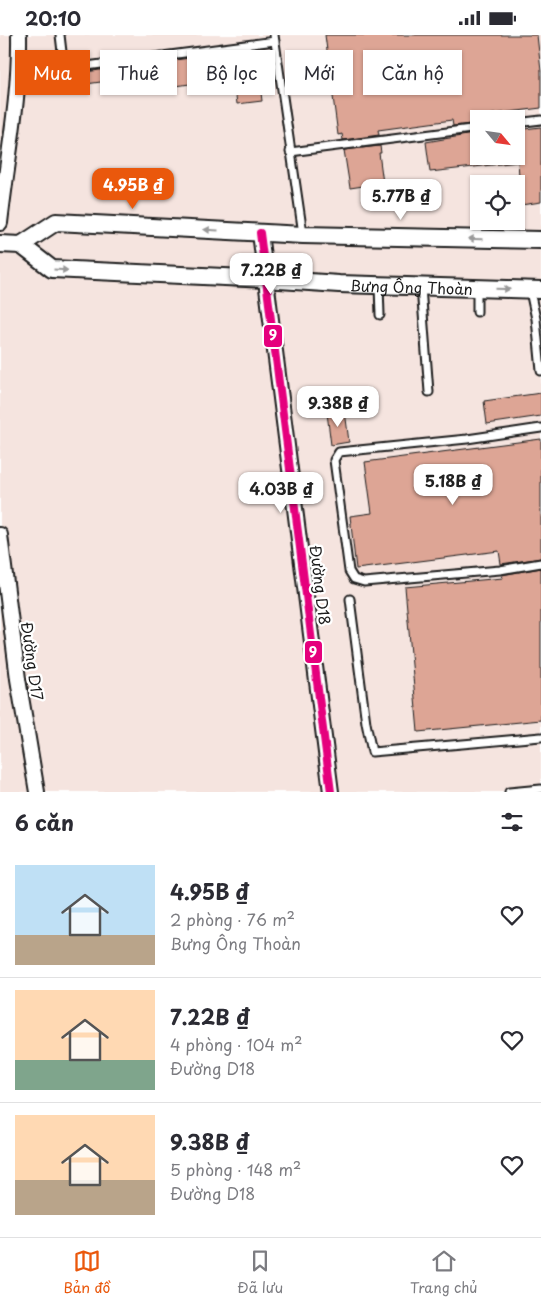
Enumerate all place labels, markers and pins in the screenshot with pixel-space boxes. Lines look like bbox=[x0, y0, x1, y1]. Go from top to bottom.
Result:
pin: 4.95B ₫ bbox=[87, 167, 179, 210]
pin: 5.77B ₫ bbox=[355, 179, 447, 221]
pin: 7.22B ₫ bbox=[225, 253, 317, 295]
pin: 9.38B ₫ bbox=[292, 385, 384, 428]
pin: 5.18B ₫ bbox=[407, 463, 499, 506]
pin: 4.03B ₫ bbox=[235, 471, 327, 514]

